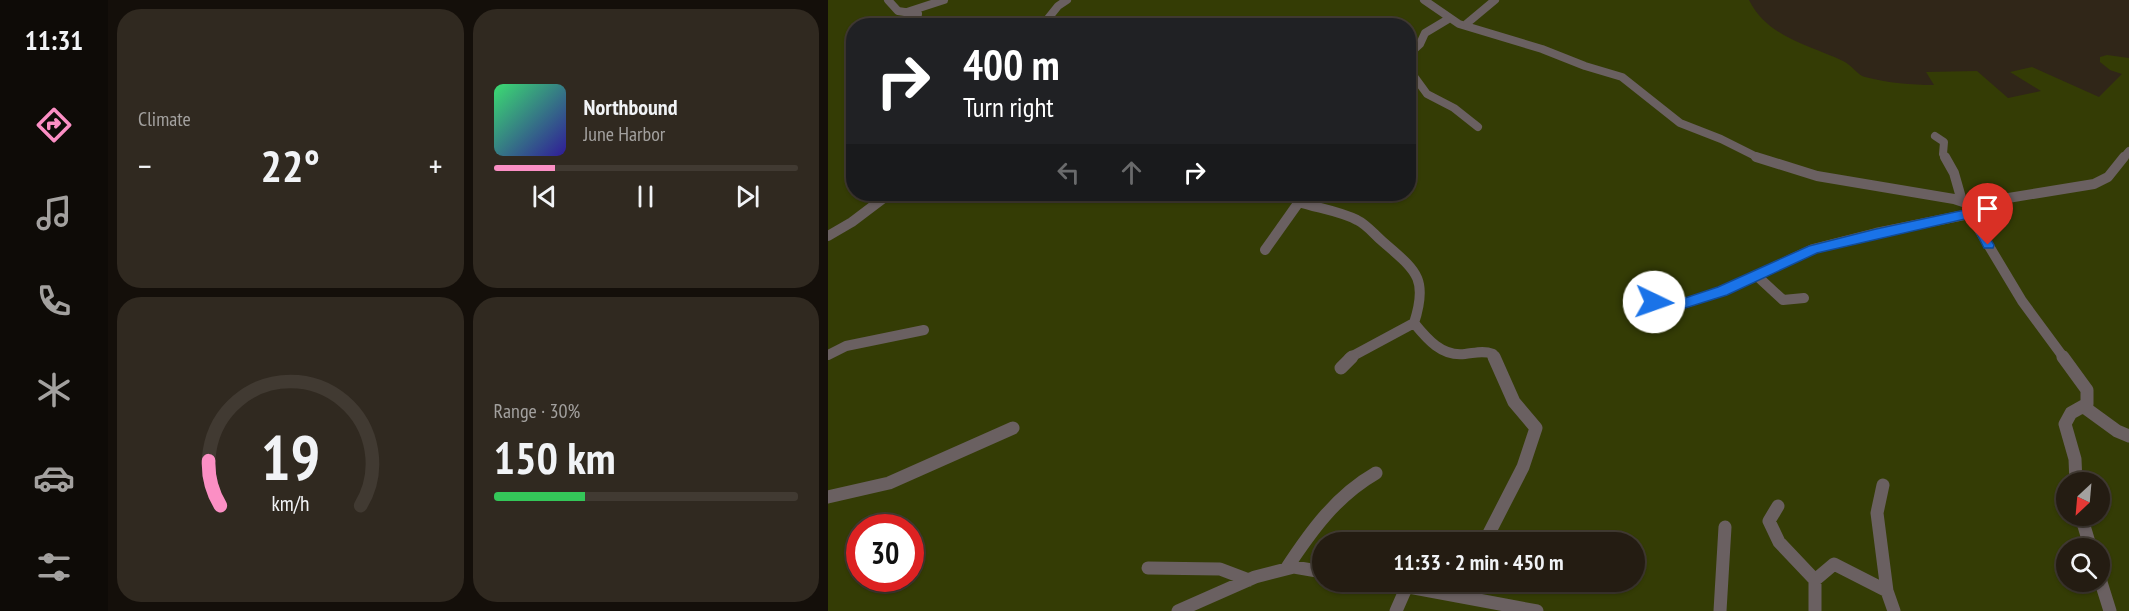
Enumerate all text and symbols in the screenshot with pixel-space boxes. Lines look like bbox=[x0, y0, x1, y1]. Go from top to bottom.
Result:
text: 11:31 bbox=[25, 23, 83, 57]
text: 400 m bbox=[963, 37, 1060, 92]
icon: right bbox=[864, 42, 942, 120]
text: Turn right bbox=[963, 90, 1054, 124]
text: Northbound bbox=[584, 93, 677, 121]
icon: directions bbox=[33, 104, 75, 146]
text: Climate bbox=[138, 106, 191, 132]
text: June Harbor bbox=[584, 121, 665, 147]
text: 22° bbox=[261, 136, 320, 194]
text: − bbox=[138, 144, 152, 187]
text: + bbox=[429, 144, 443, 187]
icon: left bbox=[1052, 156, 1085, 189]
icon: ahead bbox=[1115, 156, 1148, 189]
icon: right bbox=[1178, 156, 1211, 189]
icon: previous bbox=[528, 180, 561, 213]
icon: pause bbox=[629, 180, 662, 213]
icon: next bbox=[731, 180, 764, 213]
pin bbox=[1962, 183, 2013, 245]
icon: music bbox=[33, 192, 75, 234]
icon: arrive bbox=[1971, 192, 2004, 225]
position arrow bbox=[1622, 270, 1686, 334]
icon: phone bbox=[33, 280, 75, 322]
icon: climate bbox=[33, 369, 75, 411]
text: Range · 30% bbox=[494, 398, 580, 424]
text: 19 bbox=[260, 416, 320, 497]
text: 150 km bbox=[494, 428, 616, 486]
icon: car bbox=[33, 457, 75, 499]
north arrow bbox=[2056, 472, 2110, 526]
map controls bbox=[2056, 472, 2110, 592]
text: km/h bbox=[271, 490, 309, 518]
speed limit sign: 30 bbox=[846, 514, 924, 592]
button: search bbox=[2056, 538, 2110, 592]
icon: filters bbox=[33, 546, 75, 588]
text: 11:33 · 2 min · 450 m bbox=[1393, 548, 1564, 576]

